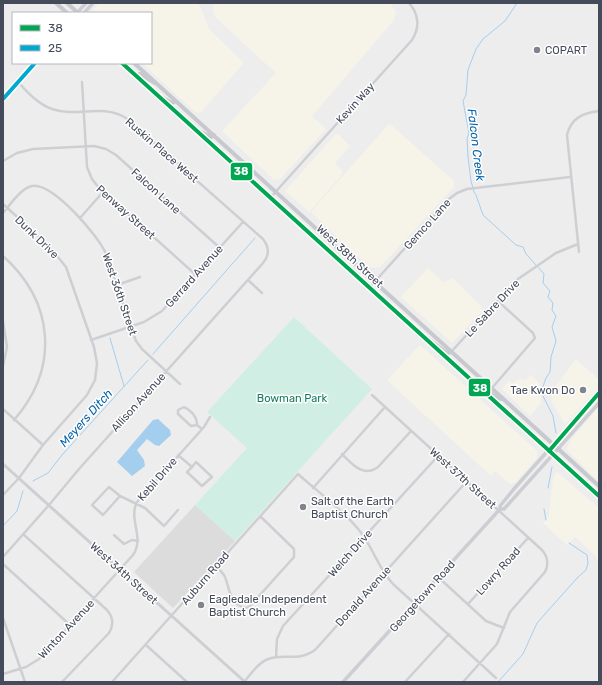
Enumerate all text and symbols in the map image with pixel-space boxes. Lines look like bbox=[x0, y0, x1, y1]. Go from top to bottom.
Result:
legend bbox=[12, 12, 152, 64]
text: 38 bbox=[48, 21, 63, 35]
text: 25 bbox=[48, 41, 62, 55]
place label: COPART bbox=[545, 44, 588, 57]
marker: COPART bbox=[532, 45, 542, 55]
street label: Kevin Way bbox=[334, 80, 377, 127]
water label: Falcon Creek bbox=[465, 108, 487, 183]
street label: Ruskin Place West bbox=[123, 115, 201, 186]
line badge: 38 bbox=[230, 162, 253, 181]
text: 38 bbox=[234, 165, 248, 178]
street label: Falcon Lane bbox=[128, 166, 183, 217]
street label: Penway Street bbox=[94, 183, 158, 243]
street label: Gemco Lane bbox=[401, 196, 453, 252]
street label: Dunk Drive bbox=[12, 213, 61, 261]
street label: West 38th Street bbox=[314, 222, 386, 291]
street label: Gerrard Avenue bbox=[163, 242, 226, 310]
street label: West 36th Street bbox=[99, 251, 140, 338]
street label: Le Sabre Drive bbox=[462, 277, 522, 340]
street label: Allison Avenue bbox=[108, 370, 168, 435]
line badge: 38 bbox=[468, 378, 491, 397]
text: 38 bbox=[473, 382, 487, 395]
place label: Tae Kwon Do bbox=[510, 384, 575, 397]
marker: Tae Kwon Do bbox=[578, 385, 588, 395]
water label: Meyers Ditch bbox=[57, 386, 115, 450]
park label: Bowman Park bbox=[257, 392, 328, 405]
street label: West 37th Street bbox=[427, 445, 499, 512]
street label: Kebil Drive bbox=[135, 455, 180, 504]
place label: Salt of the Earth Baptist Church bbox=[311, 495, 394, 521]
marker: Salt of the Earth Baptist Church bbox=[298, 502, 308, 512]
street label: Welch Drive bbox=[326, 527, 375, 580]
street label: West 34th Street bbox=[87, 540, 161, 608]
street label: Lowry Road bbox=[474, 545, 523, 598]
street label: Auburn Road bbox=[179, 549, 232, 608]
street label: Georgetown Road bbox=[387, 558, 458, 635]
street label: Donald Avenue bbox=[333, 563, 394, 629]
place label: Eagledale Independent Baptist Church bbox=[209, 593, 327, 619]
street label: Winton Avenue bbox=[36, 597, 97, 662]
marker: Eagledale Independent Baptist Church bbox=[196, 600, 206, 610]

